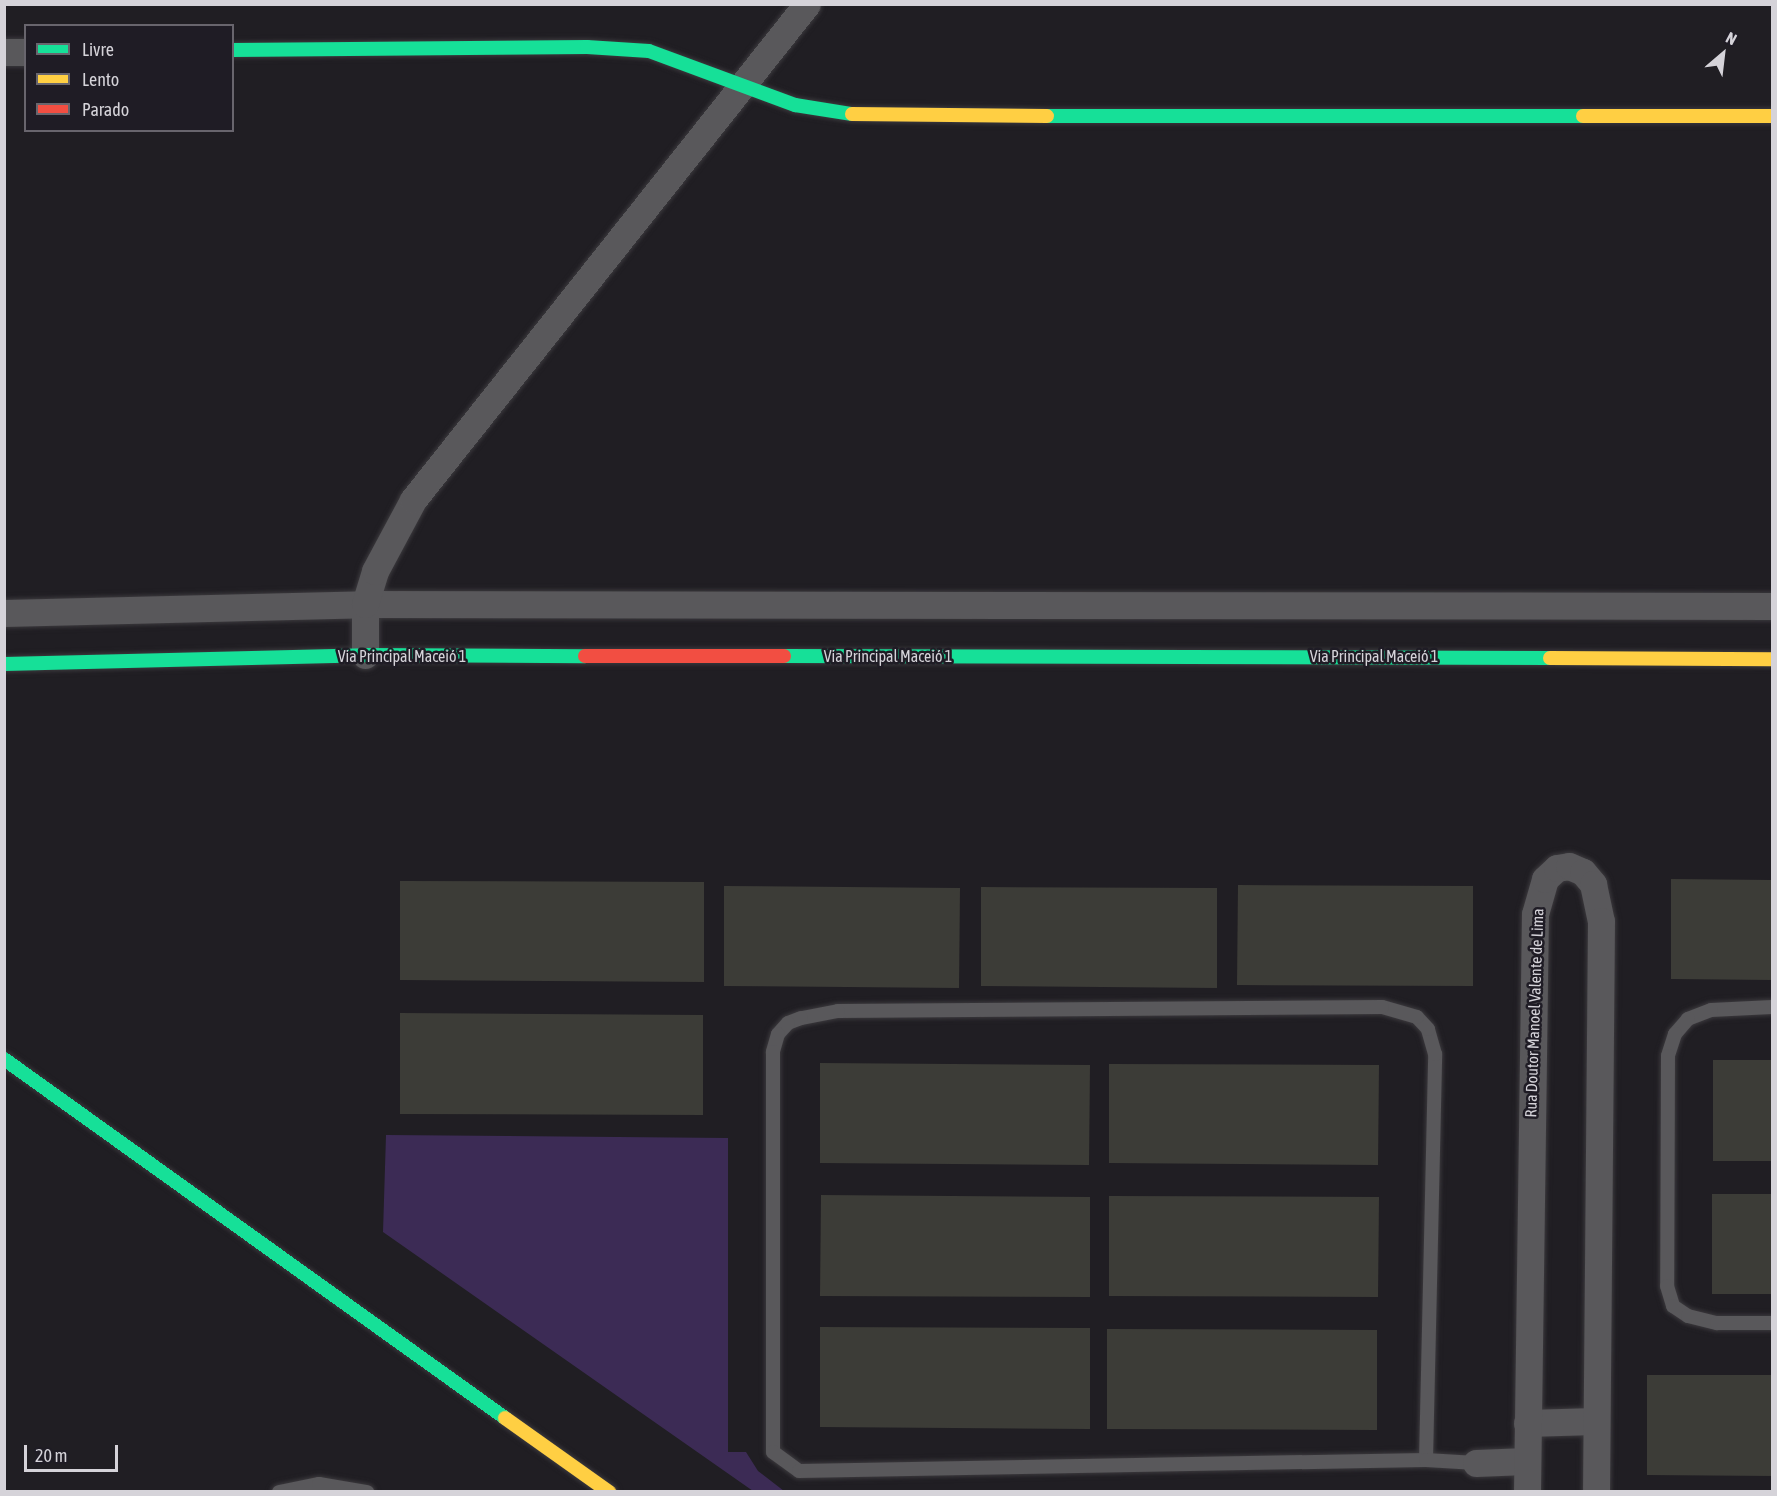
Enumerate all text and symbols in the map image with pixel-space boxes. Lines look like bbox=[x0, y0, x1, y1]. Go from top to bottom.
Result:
legend bbox=[24, 24, 234, 132]
north arrow bbox=[1693, 24, 1753, 84]
text: N bbox=[1723, 28, 1740, 48]
text: Livre bbox=[82, 39, 114, 60]
text: Lento bbox=[82, 69, 119, 90]
text: Parado bbox=[82, 99, 129, 120]
street label: Via Principal Maceió 1 bbox=[338, 646, 466, 666]
street label: Via Principal Maceió 1 bbox=[824, 646, 952, 666]
street label: Via Principal Maceió 1 bbox=[1310, 646, 1438, 666]
street label: Rua Doutor Manoel Valente de Lima bbox=[1521, 908, 1547, 1118]
scale bar bbox=[27, 1433, 122, 1471]
text: 20 m bbox=[35, 1445, 67, 1466]

